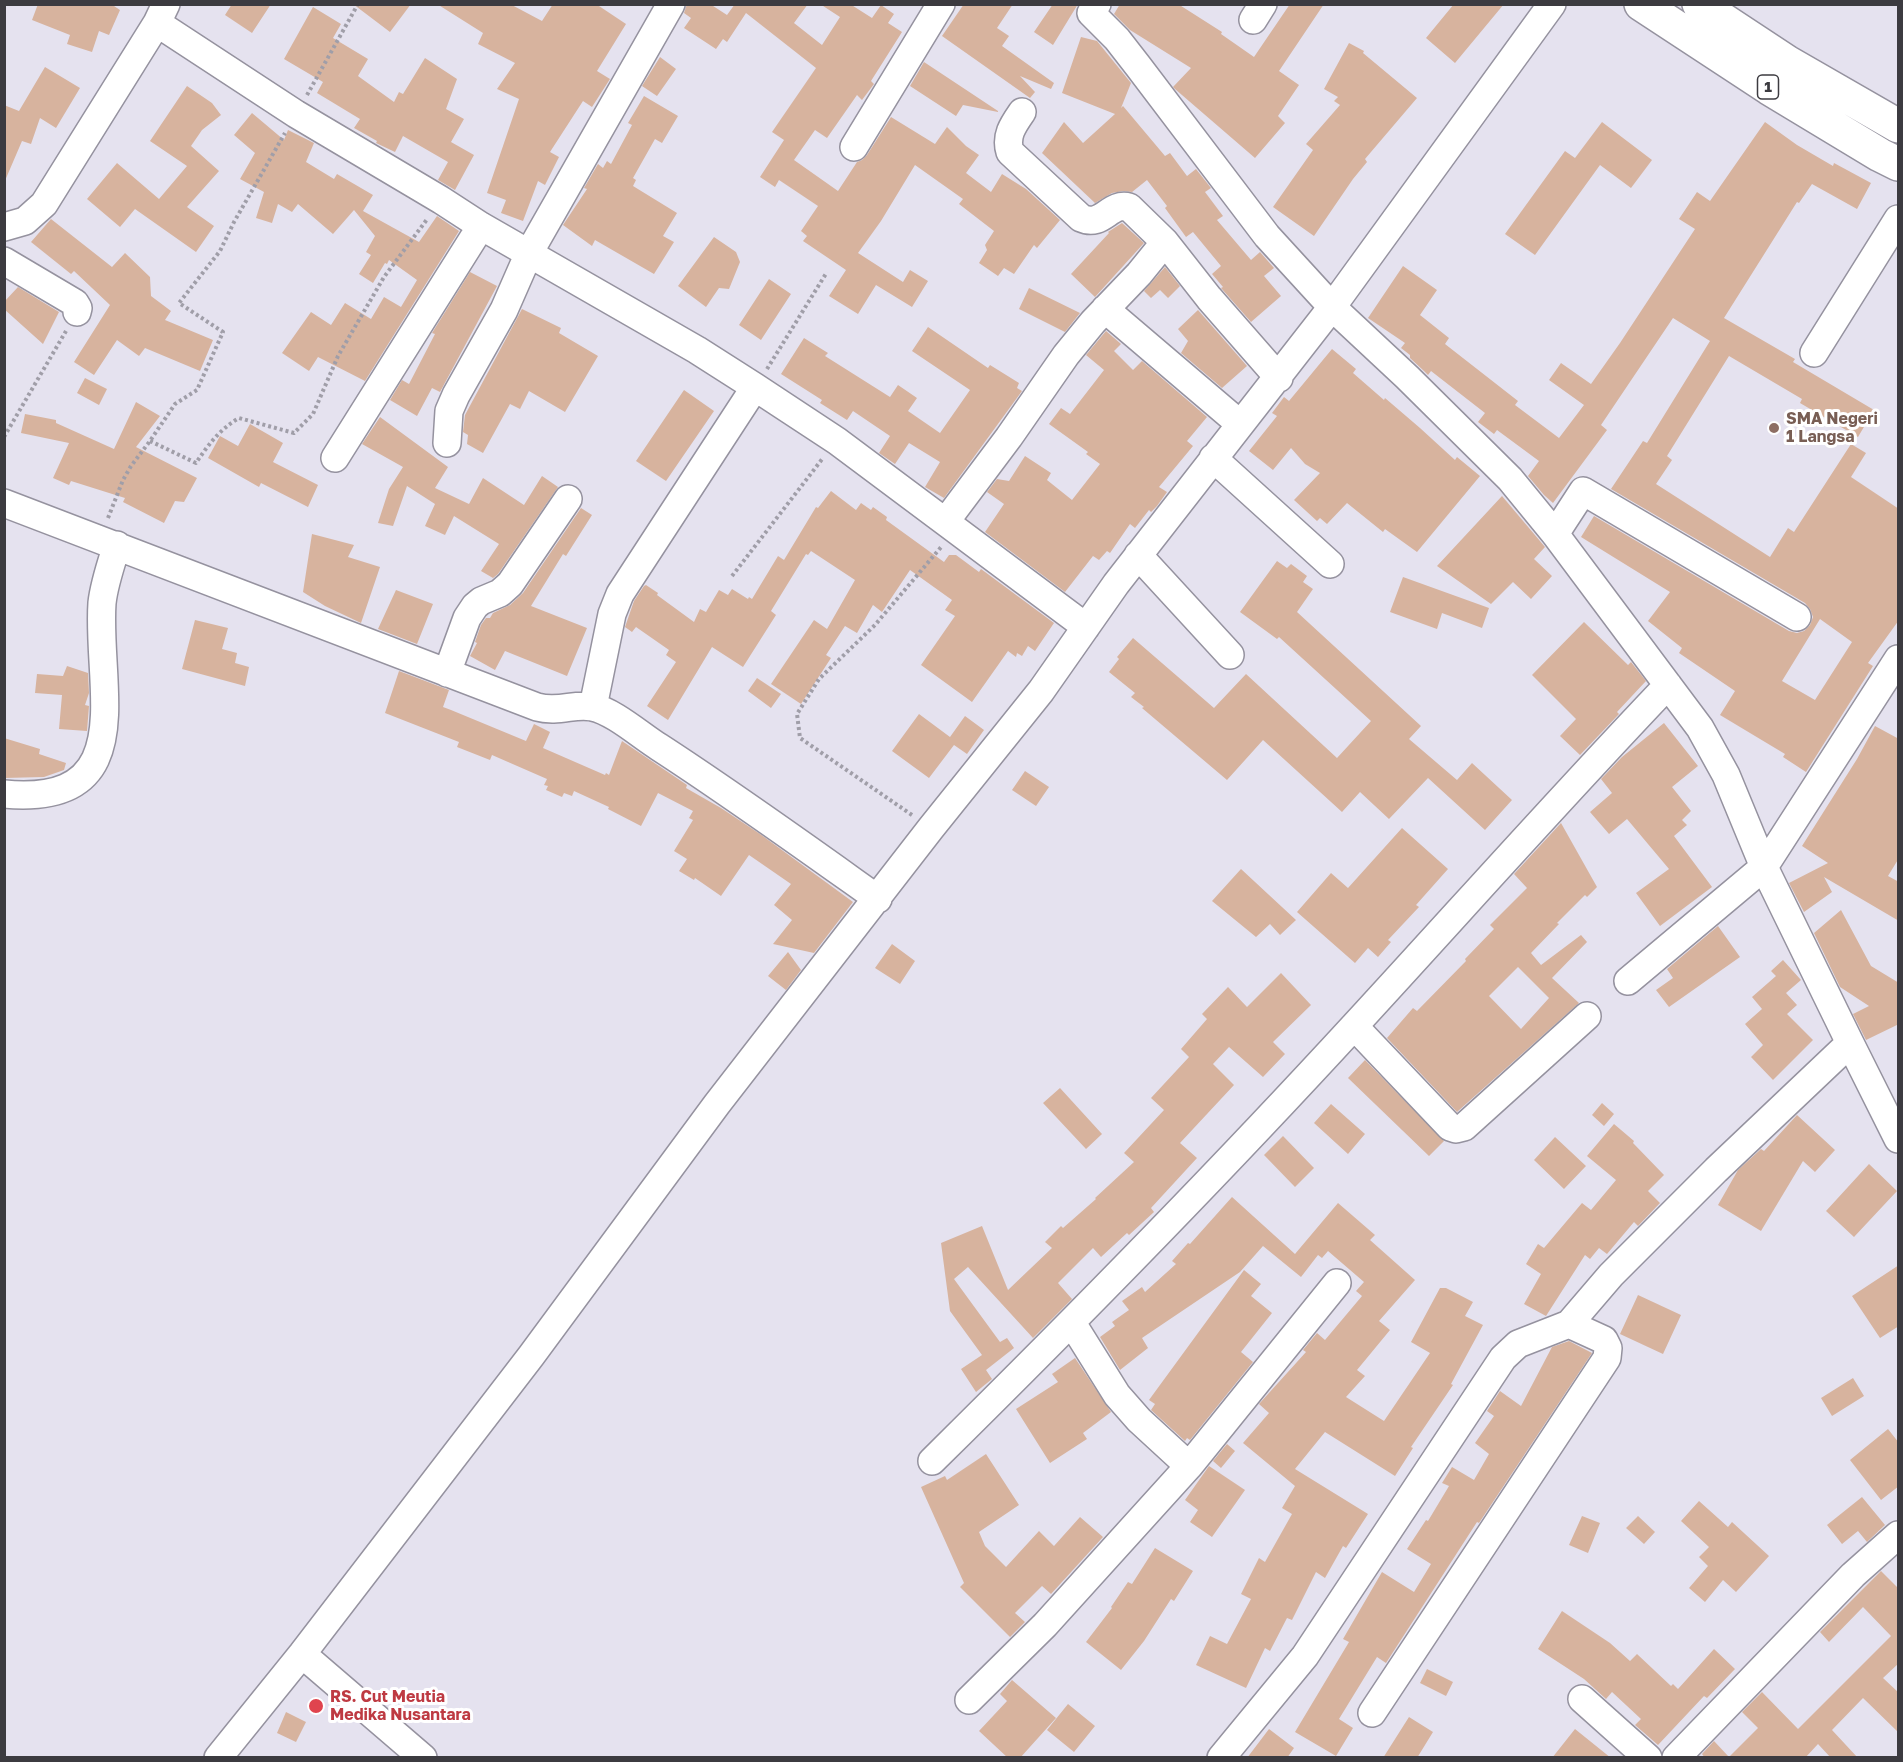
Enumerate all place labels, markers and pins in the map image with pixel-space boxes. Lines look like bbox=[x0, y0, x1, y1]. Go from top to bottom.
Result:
place label: SMA Negeri 1 Langsa bbox=[1786, 409, 1878, 447]
marker: SMA Negeri 1 Langsa bbox=[1767, 421, 1781, 435]
place label: RS. Cut Meutia Medika Nusantara bbox=[330, 1687, 471, 1725]
marker: RS. Cut Meutia Medika Nusantara bbox=[307, 1697, 325, 1715]

